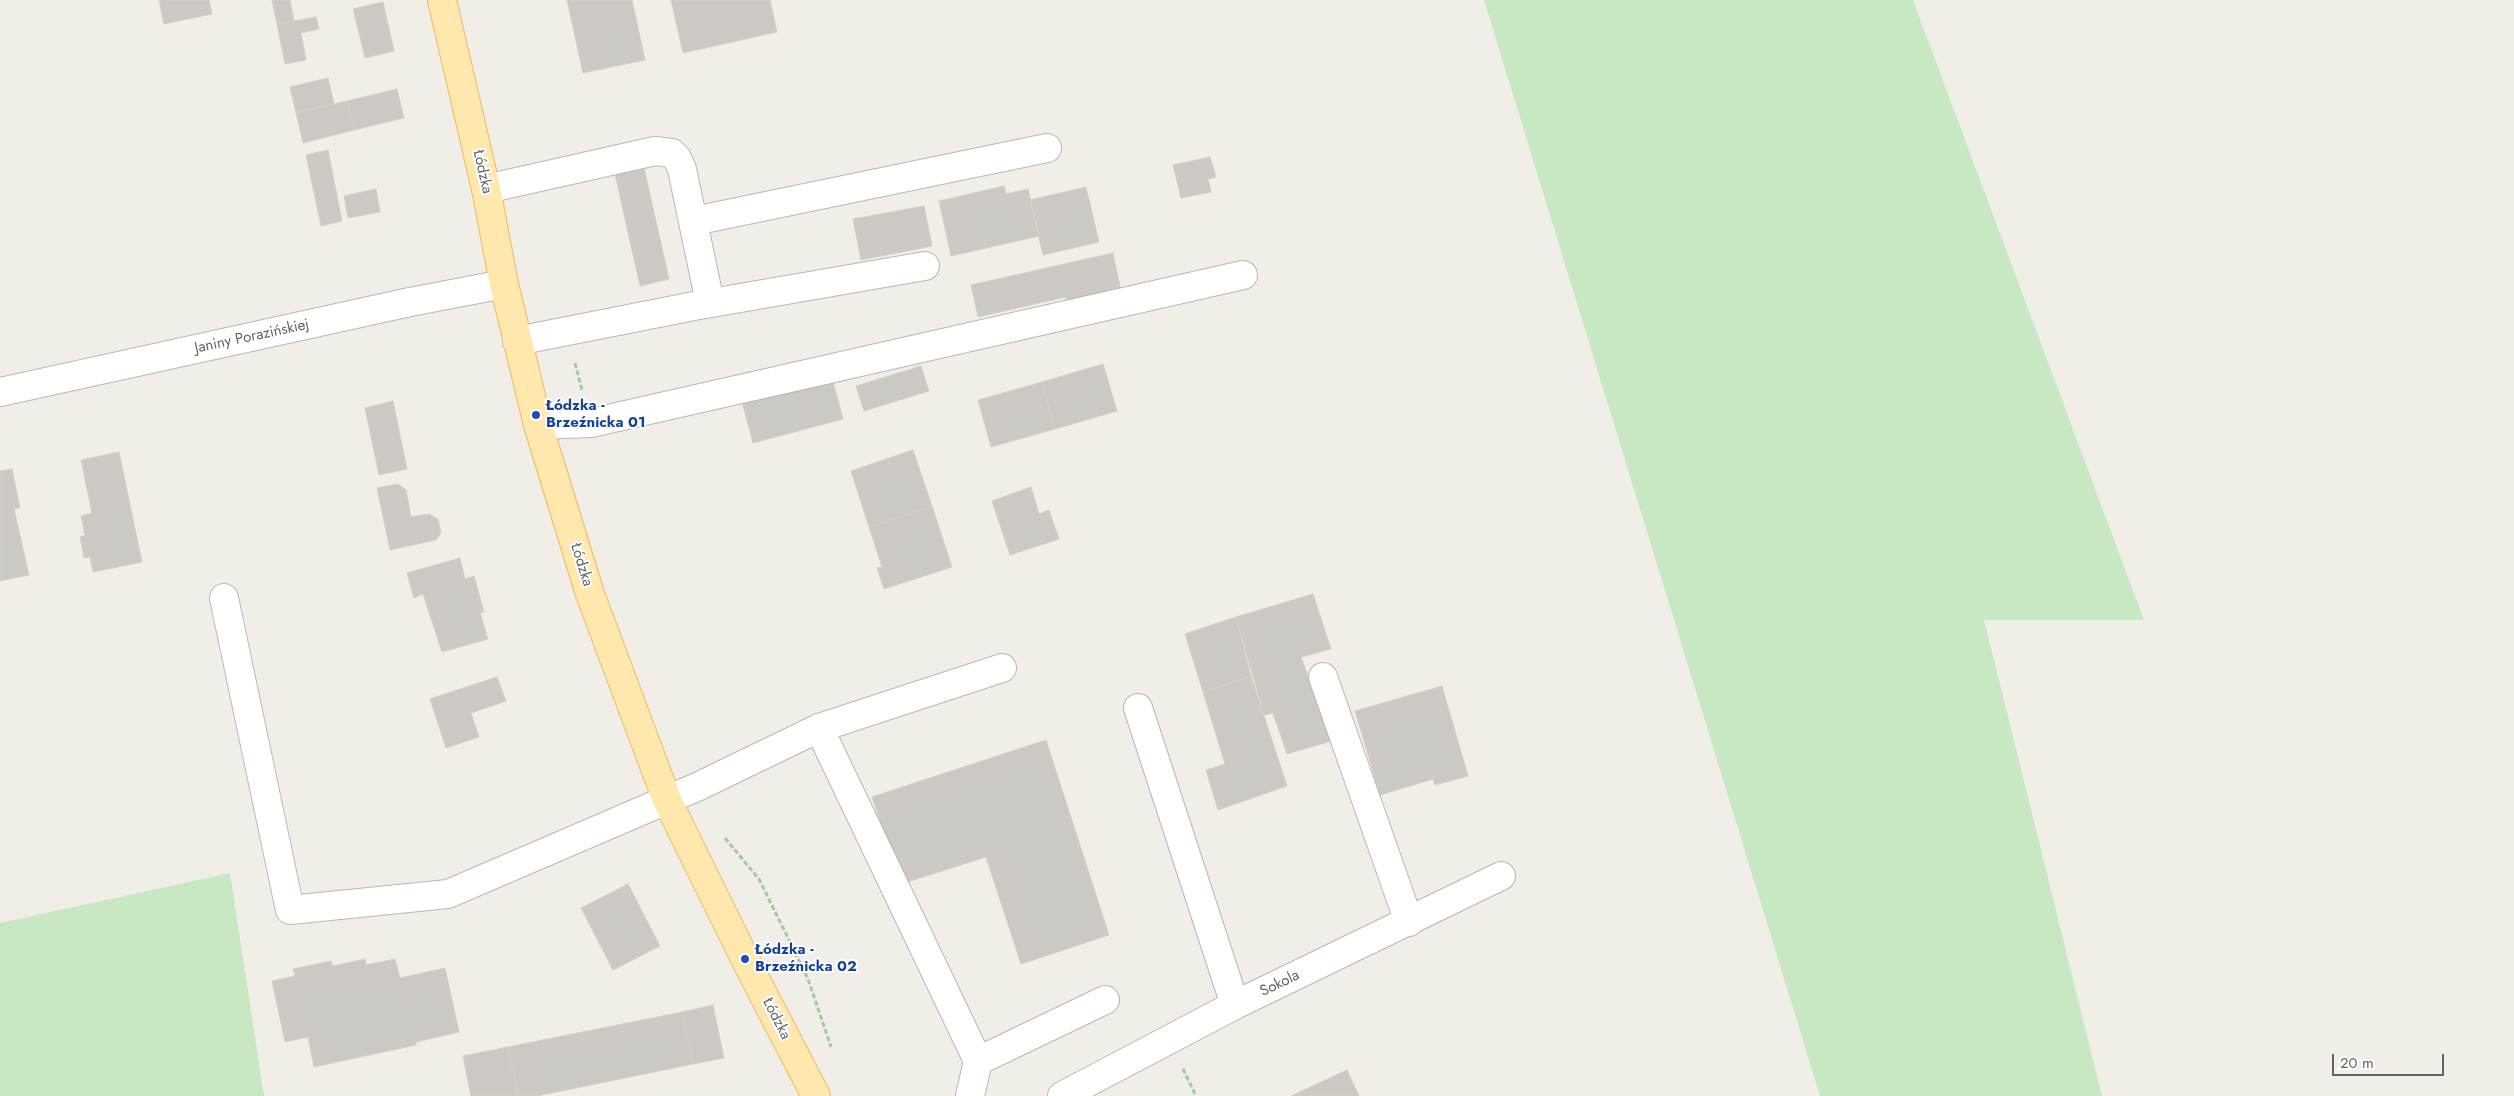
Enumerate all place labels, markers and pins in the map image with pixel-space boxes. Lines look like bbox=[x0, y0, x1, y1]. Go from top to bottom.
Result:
place label: Łódzka - Brzeźnicka 01 bbox=[546, 397, 646, 432]
marker: Łódzka - Brzeźnicka 01 bbox=[530, 409, 542, 421]
place label: Łódzka - Brzeźnicka 02 bbox=[755, 941, 857, 976]
marker: Łódzka - Brzeźnicka 02 bbox=[739, 953, 751, 965]

